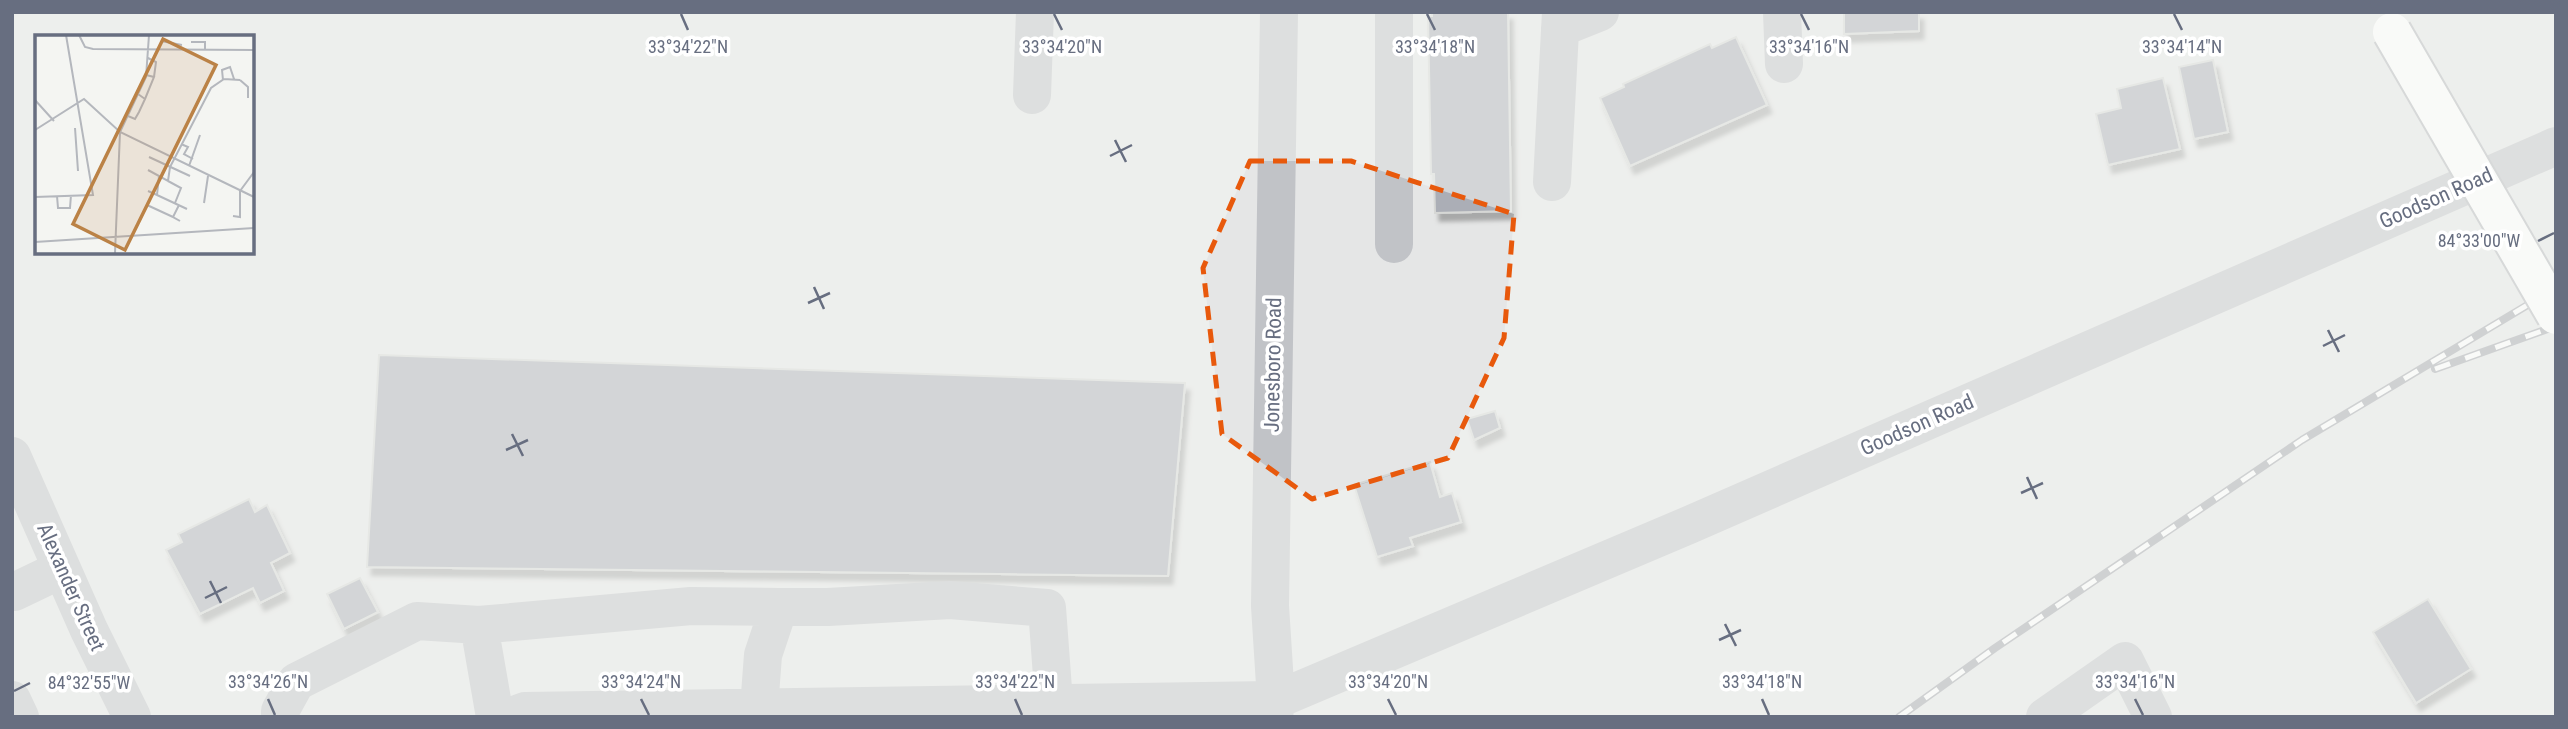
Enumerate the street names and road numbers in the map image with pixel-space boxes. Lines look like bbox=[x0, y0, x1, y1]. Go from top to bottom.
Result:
street label: Goodson Road bbox=[2376, 162, 2496, 234]
street label: Jonesboro Road bbox=[1260, 297, 1286, 433]
street label: Goodson Road bbox=[1857, 389, 1977, 461]
street label: Alexander Street bbox=[32, 520, 110, 654]

